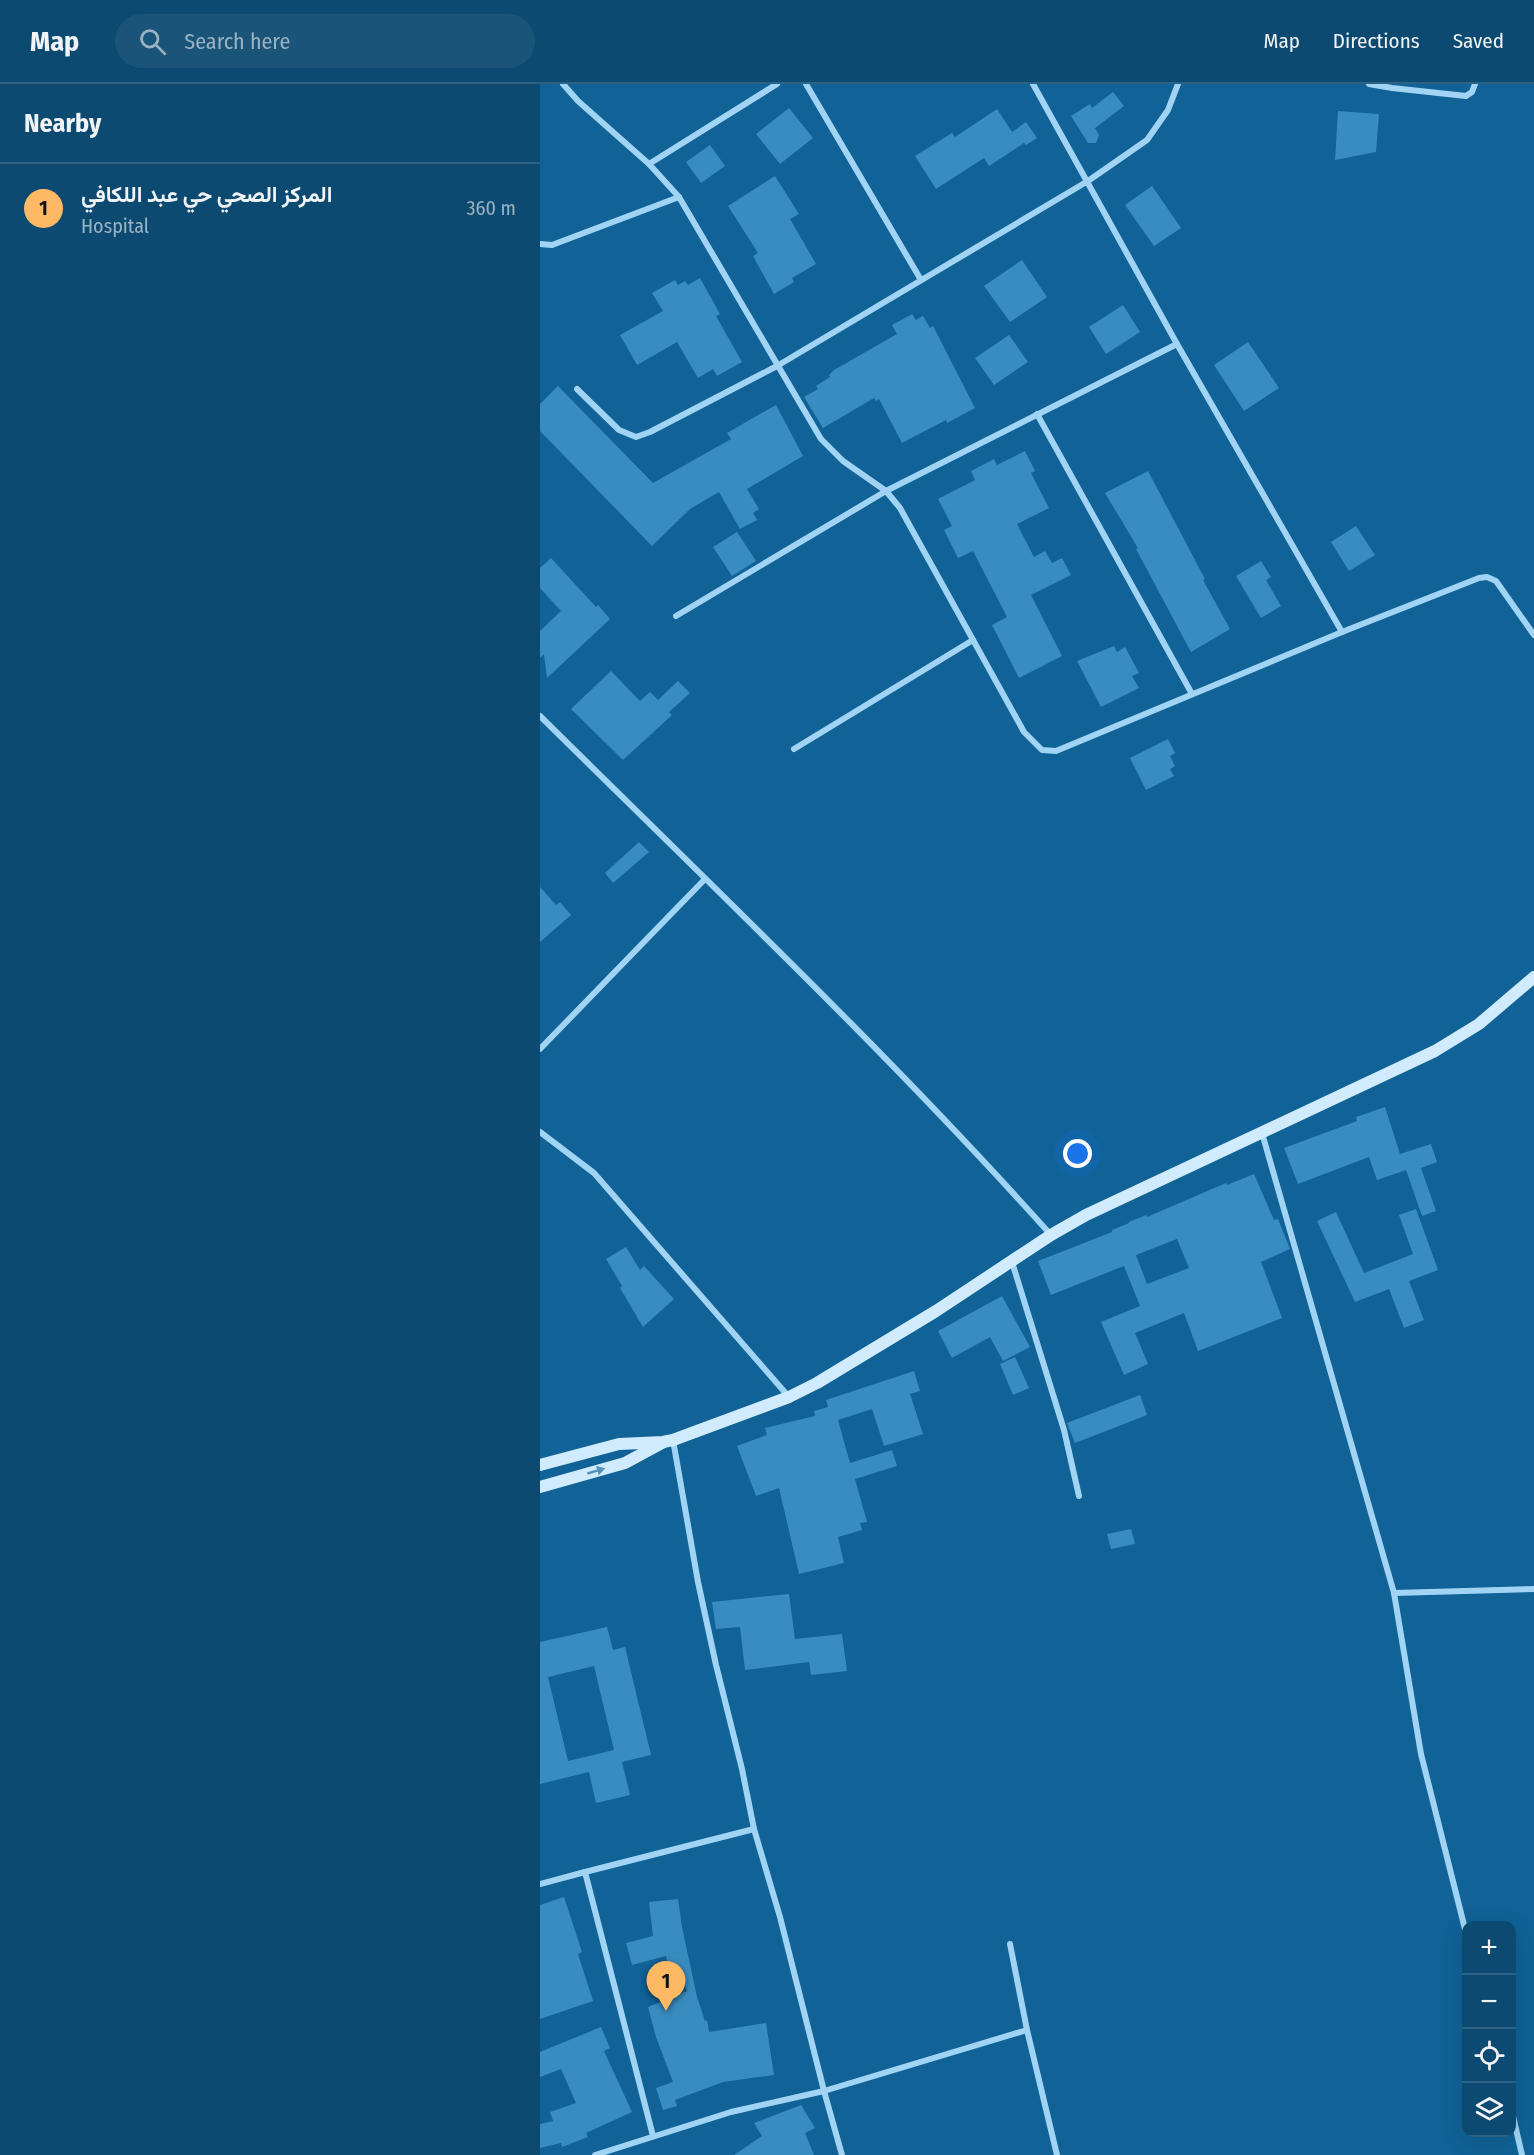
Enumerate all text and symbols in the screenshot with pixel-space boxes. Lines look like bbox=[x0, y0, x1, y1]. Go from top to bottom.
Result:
search box bbox=[115, 14, 535, 68]
text: Map bbox=[30, 25, 79, 58]
icon: search bbox=[136, 25, 169, 58]
text: Search here bbox=[184, 28, 290, 55]
text: Map bbox=[1263, 28, 1300, 54]
text: Directions bbox=[1333, 28, 1420, 54]
text: Saved bbox=[1453, 28, 1504, 54]
text: Nearby bbox=[24, 108, 101, 139]
text: المركز الصحي حي عبد اللكافي bbox=[81, 181, 332, 208]
text: 1 bbox=[39, 196, 48, 220]
text: 360 m bbox=[467, 196, 516, 220]
text: Hospital bbox=[81, 214, 149, 238]
your location bbox=[1063, 1139, 1092, 1168]
one-way arrow bbox=[587, 1466, 605, 1475]
map controls bbox=[1462, 1921, 1516, 2137]
button: + bbox=[1462, 1921, 1516, 1975]
pin: 1 bbox=[646, 1962, 686, 2011]
button: − bbox=[1462, 1975, 1516, 2029]
button: locate bbox=[1462, 2029, 1516, 2083]
button: layers bbox=[1462, 2083, 1516, 2137]

